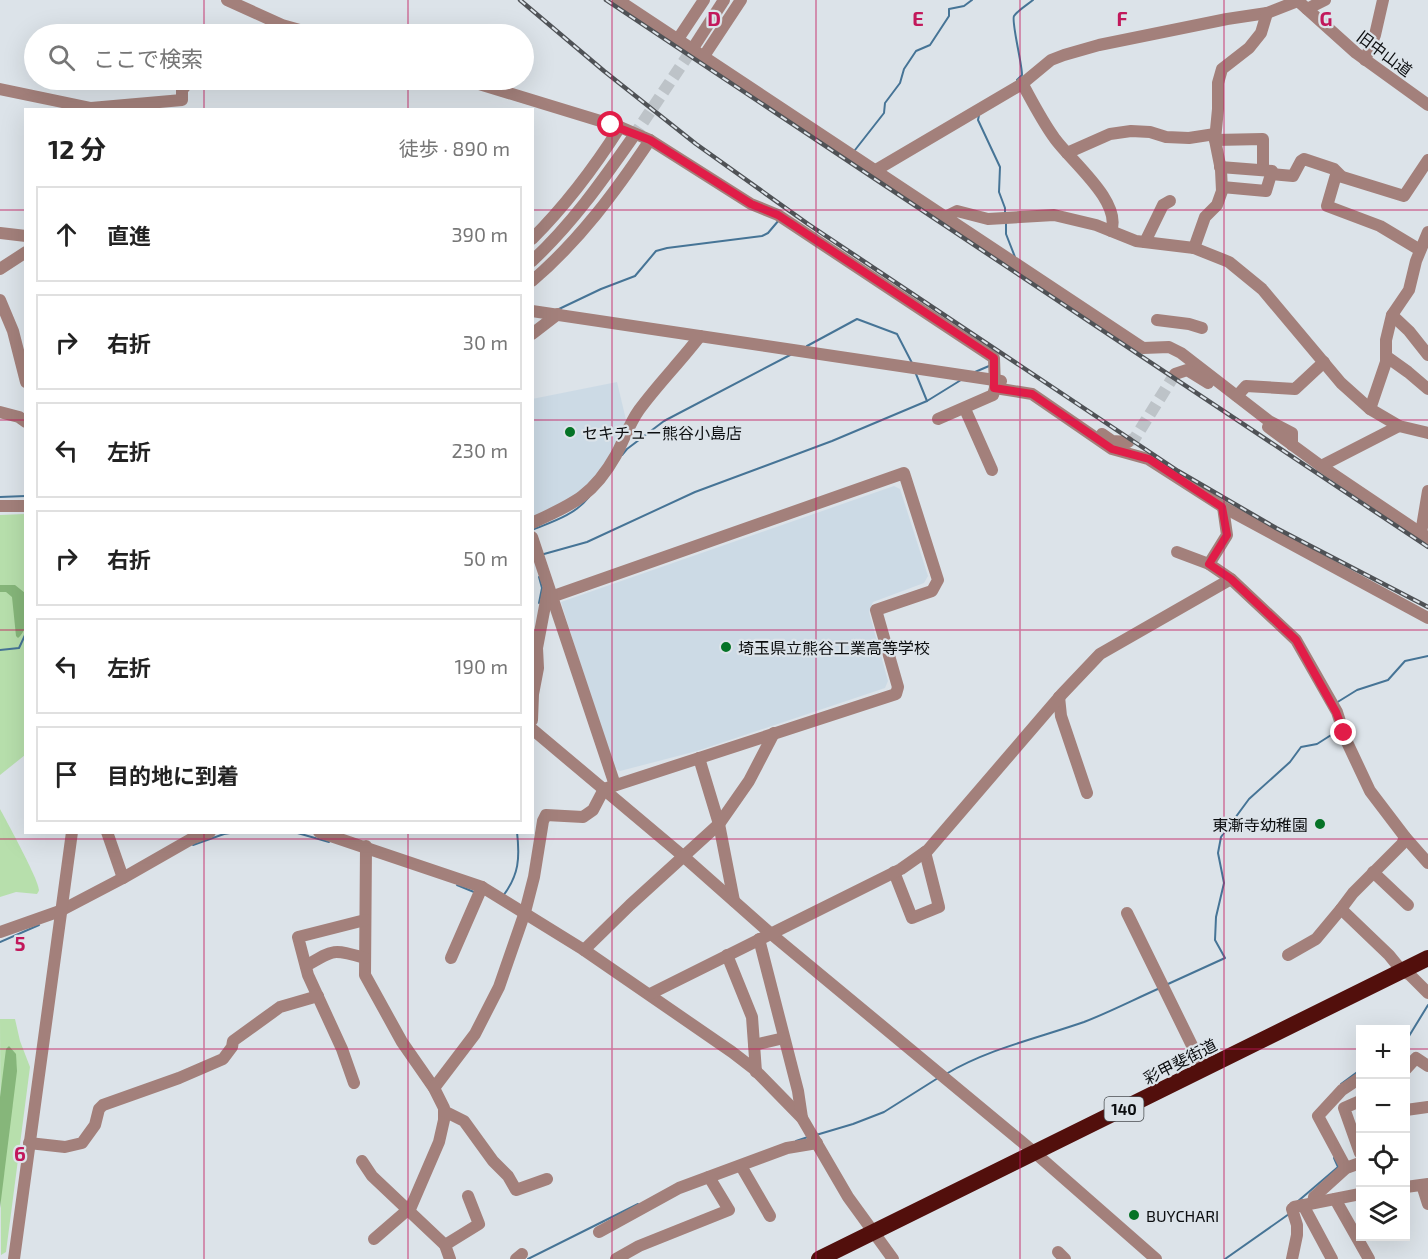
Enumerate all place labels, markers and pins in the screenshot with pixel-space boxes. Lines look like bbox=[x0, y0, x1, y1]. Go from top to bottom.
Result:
place label: セキチュー熊谷小島店 bbox=[582, 423, 742, 442]
marker: セキチュー熊谷小島店 bbox=[563, 425, 577, 439]
place label: 埼玉県立熊谷工業高等学校 bbox=[738, 638, 930, 657]
marker: 埼玉県立熊谷工業高等学校 bbox=[719, 640, 733, 654]
place label: 東漸寺幼稚園 bbox=[1212, 815, 1308, 834]
marker: 東漸寺幼稚園 bbox=[1313, 817, 1327, 831]
place label: BUYCHARI bbox=[1146, 1206, 1219, 1225]
marker: BUYCHARI bbox=[1127, 1208, 1141, 1222]

